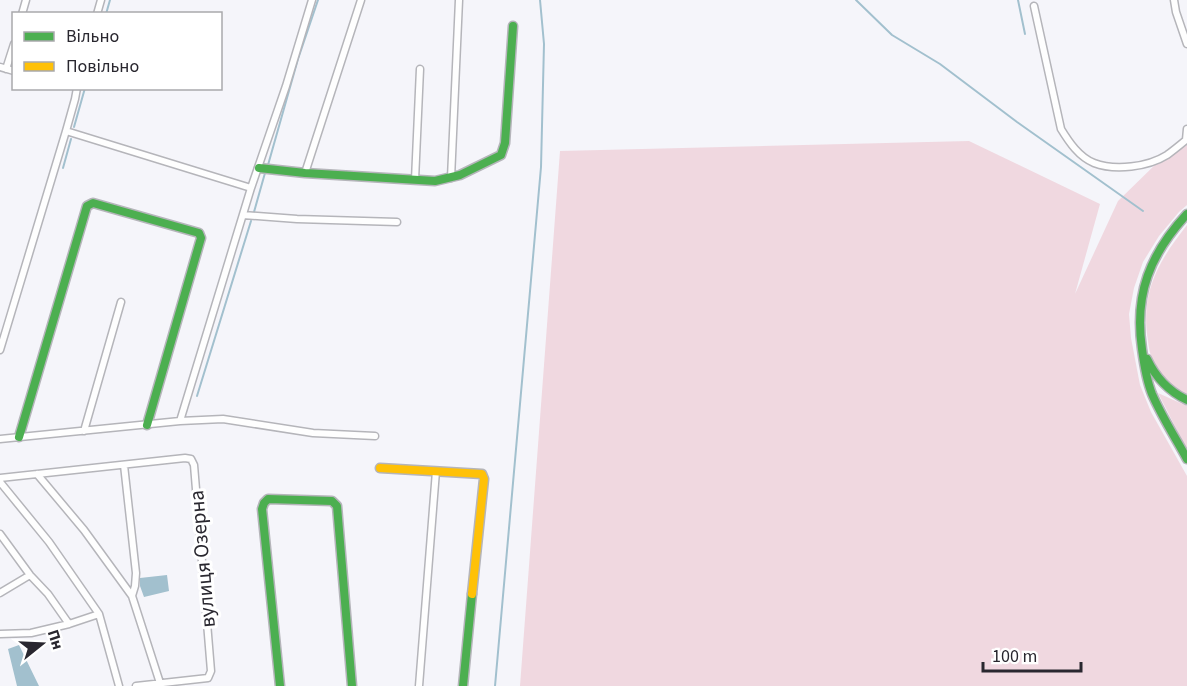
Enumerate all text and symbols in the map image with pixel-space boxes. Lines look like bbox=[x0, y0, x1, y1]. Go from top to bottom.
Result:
legend bbox=[12, 12, 222, 90]
text: Вільно bbox=[66, 24, 119, 49]
text: Повільно bbox=[66, 54, 139, 79]
street label: вулиця Озерна bbox=[181, 489, 223, 629]
north arrow bbox=[12, 614, 72, 674]
text: Пн bbox=[42, 627, 69, 653]
scale bar bbox=[983, 635, 1080, 673]
text: 100 m bbox=[992, 644, 1037, 669]

